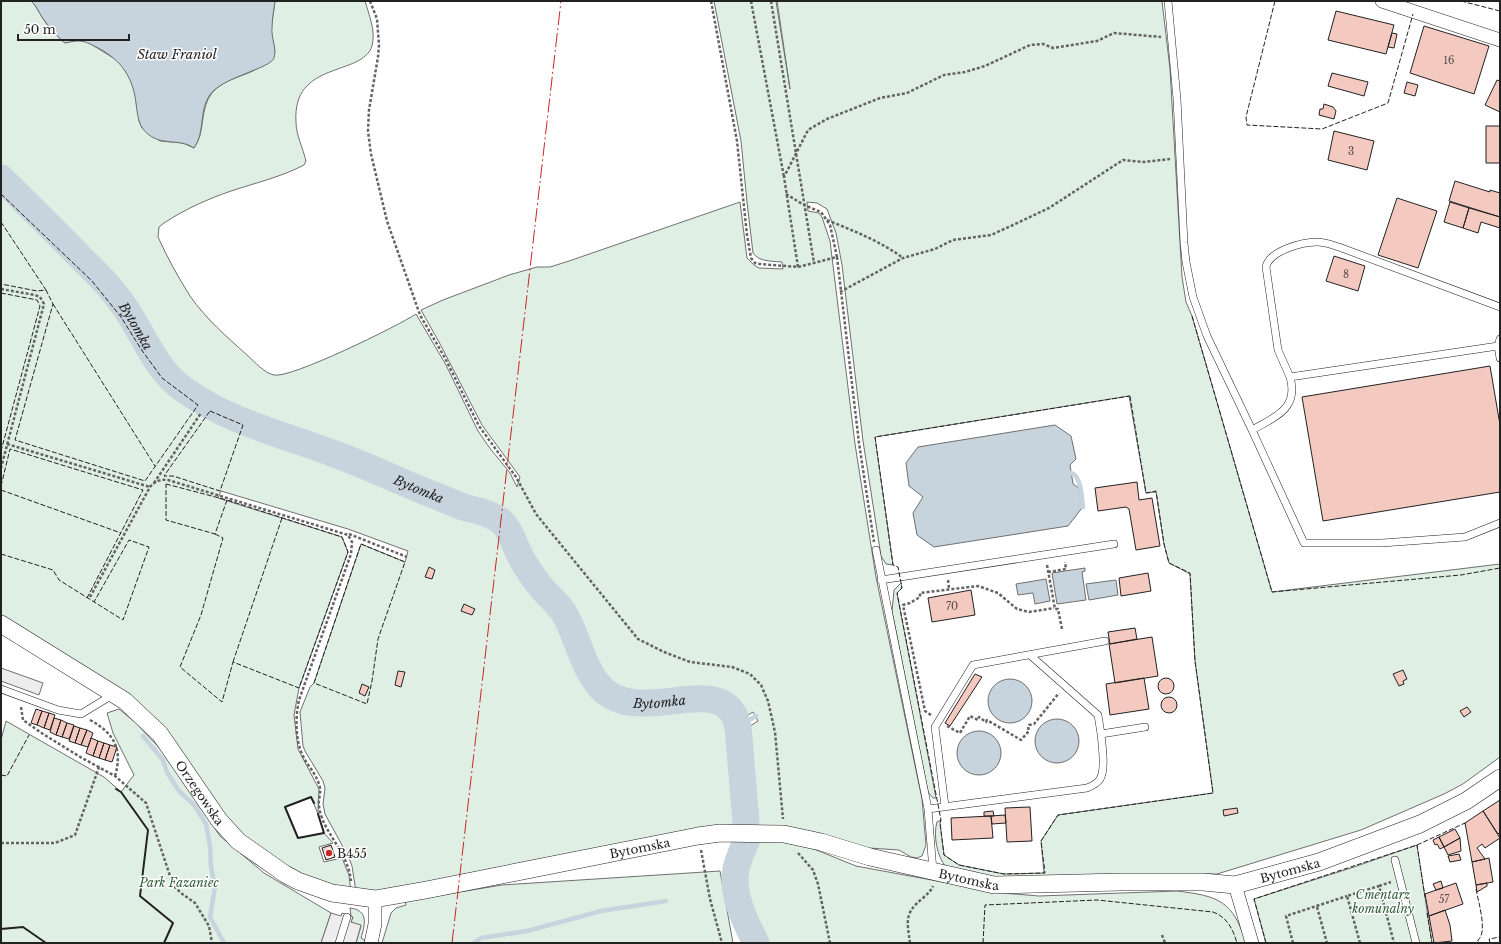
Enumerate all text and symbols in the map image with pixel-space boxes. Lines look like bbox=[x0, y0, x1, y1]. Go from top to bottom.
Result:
scale bar bbox=[18, 16, 129, 42]
text: 50 m bbox=[24, 22, 56, 37]
water label: Staw Franiol bbox=[137, 46, 218, 63]
house number: 16 bbox=[1444, 54, 1454, 67]
house number: 3 bbox=[1348, 145, 1354, 158]
house number: 8 bbox=[1343, 268, 1349, 281]
water label: Bytomka bbox=[115, 298, 157, 353]
water label: Bytomka bbox=[390, 470, 446, 507]
house number: 70 bbox=[946, 600, 958, 613]
water label: Bytomka bbox=[631, 691, 687, 712]
street label: Orzegowska bbox=[173, 757, 228, 828]
street label: Bytomska bbox=[608, 834, 672, 861]
place label: B455 bbox=[337, 846, 367, 861]
marker: B455 bbox=[324, 848, 334, 858]
street label: Bytomska bbox=[1258, 855, 1322, 885]
street label: Bytomska bbox=[937, 865, 999, 893]
park label: Park Fazaniec bbox=[138, 875, 219, 890]
park label: Cmentarz komunalny bbox=[1351, 887, 1415, 916]
house number: 57 bbox=[1439, 893, 1450, 906]

